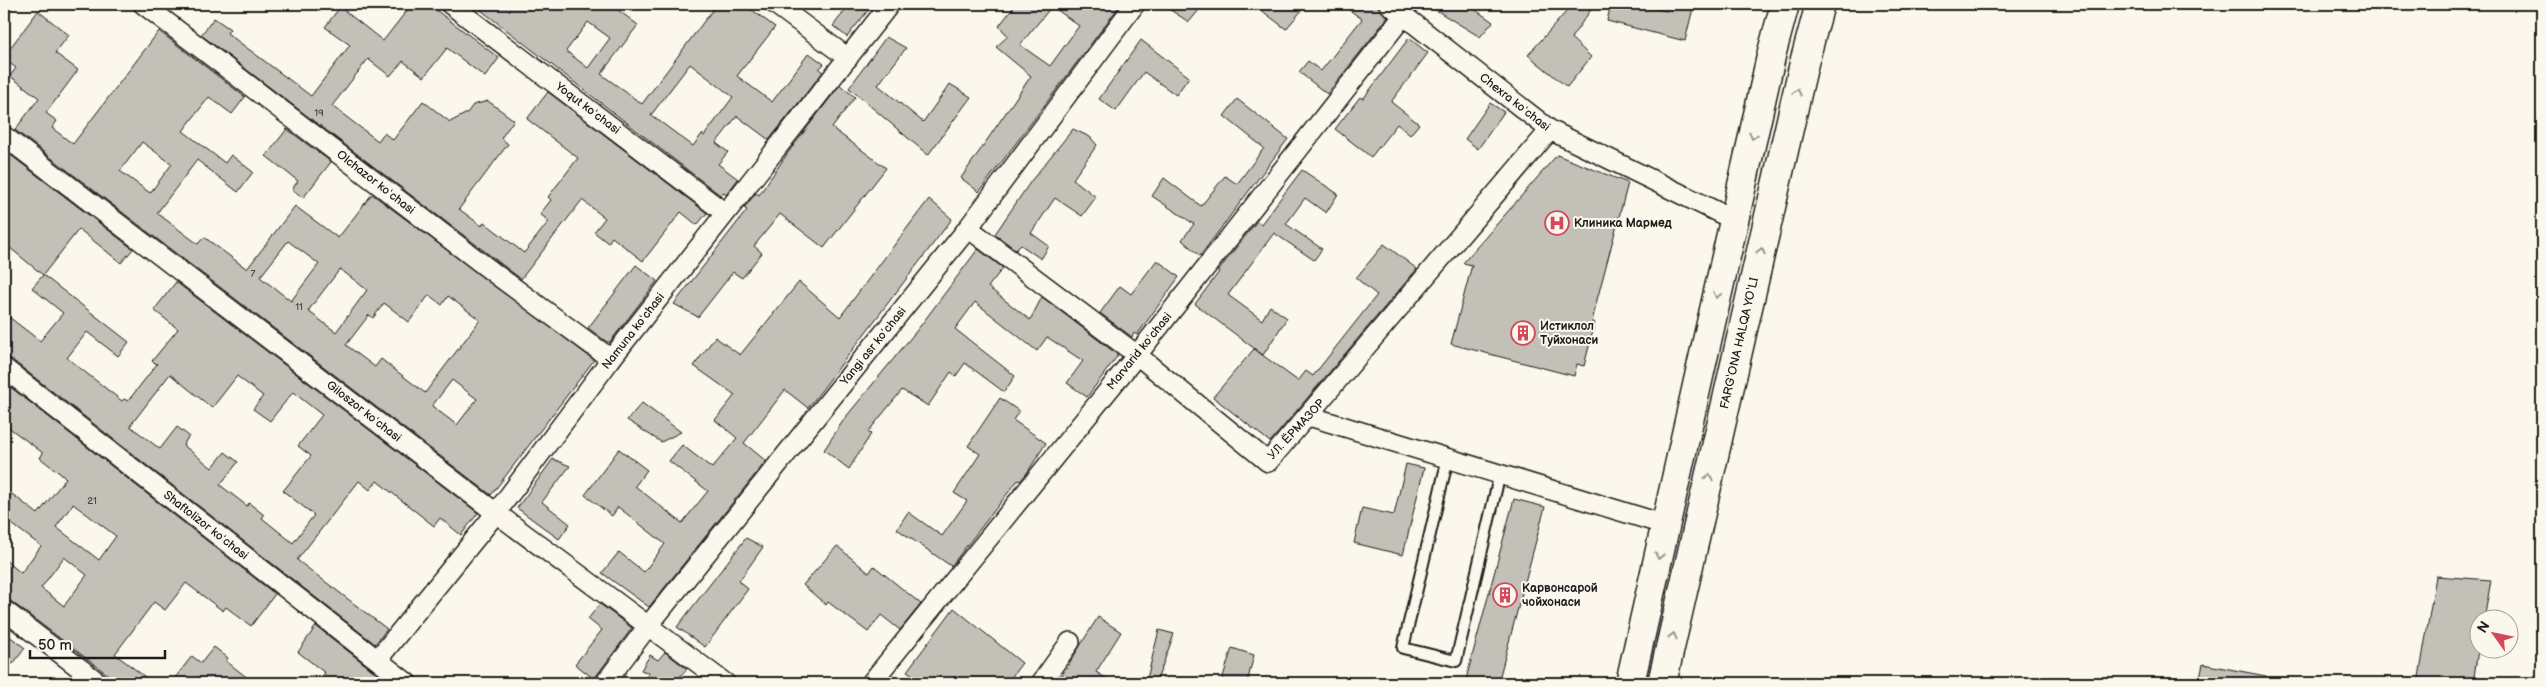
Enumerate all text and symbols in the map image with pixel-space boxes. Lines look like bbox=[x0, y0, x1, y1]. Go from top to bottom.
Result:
street label: Chexra koʻchasi bbox=[1476, 70, 1553, 135]
street label: Yoqut koʻchasi bbox=[552, 79, 623, 138]
one-way arrow bbox=[1791, 88, 1802, 97]
house number: 19 bbox=[314, 107, 324, 119]
one-way arrow bbox=[1748, 132, 1759, 141]
street label: Olchazor koʻchasi bbox=[334, 147, 418, 218]
hospital icon: Клиника Мармед bbox=[1544, 210, 1570, 236]
place label: Клиника Мармед bbox=[1574, 216, 1673, 231]
one-way arrow bbox=[1755, 246, 1766, 255]
house number: 7 bbox=[251, 268, 256, 280]
street label: FARG‘ONA HALQA YO‘LI bbox=[1717, 276, 1762, 410]
street label: Namuna koʻchasi bbox=[599, 290, 668, 373]
one-way arrow bbox=[1712, 290, 1723, 299]
house number: 11 bbox=[295, 301, 303, 313]
street label: Yangi asr koʻchasi bbox=[837, 304, 910, 389]
street label: Marvarid koʻchasi bbox=[1104, 310, 1175, 393]
place label: Истиклол Туйхонаси bbox=[1540, 319, 1599, 348]
building icon: Истиклол Туйхонаси bbox=[1510, 320, 1536, 346]
street label: Giloszor koʻchasi bbox=[323, 378, 404, 445]
street label: УЛ. ЁРМАЗОР bbox=[1264, 395, 1328, 463]
one-way arrow bbox=[1703, 473, 1714, 482]
street label: Shaftolizor koʻchasi bbox=[160, 488, 251, 563]
house number: 21 bbox=[87, 495, 97, 507]
one-way arrow bbox=[1654, 551, 1665, 560]
place label: Карвонсарой чойхонаси bbox=[1522, 581, 1598, 610]
building icon: Карвонсарой чойхонаси bbox=[1492, 582, 1518, 608]
north arrow bbox=[2468, 610, 2518, 660]
text: N bbox=[2474, 618, 2494, 636]
scale bar bbox=[30, 627, 165, 659]
one-way arrow bbox=[1667, 631, 1678, 640]
text: 50 m bbox=[38, 636, 72, 655]

